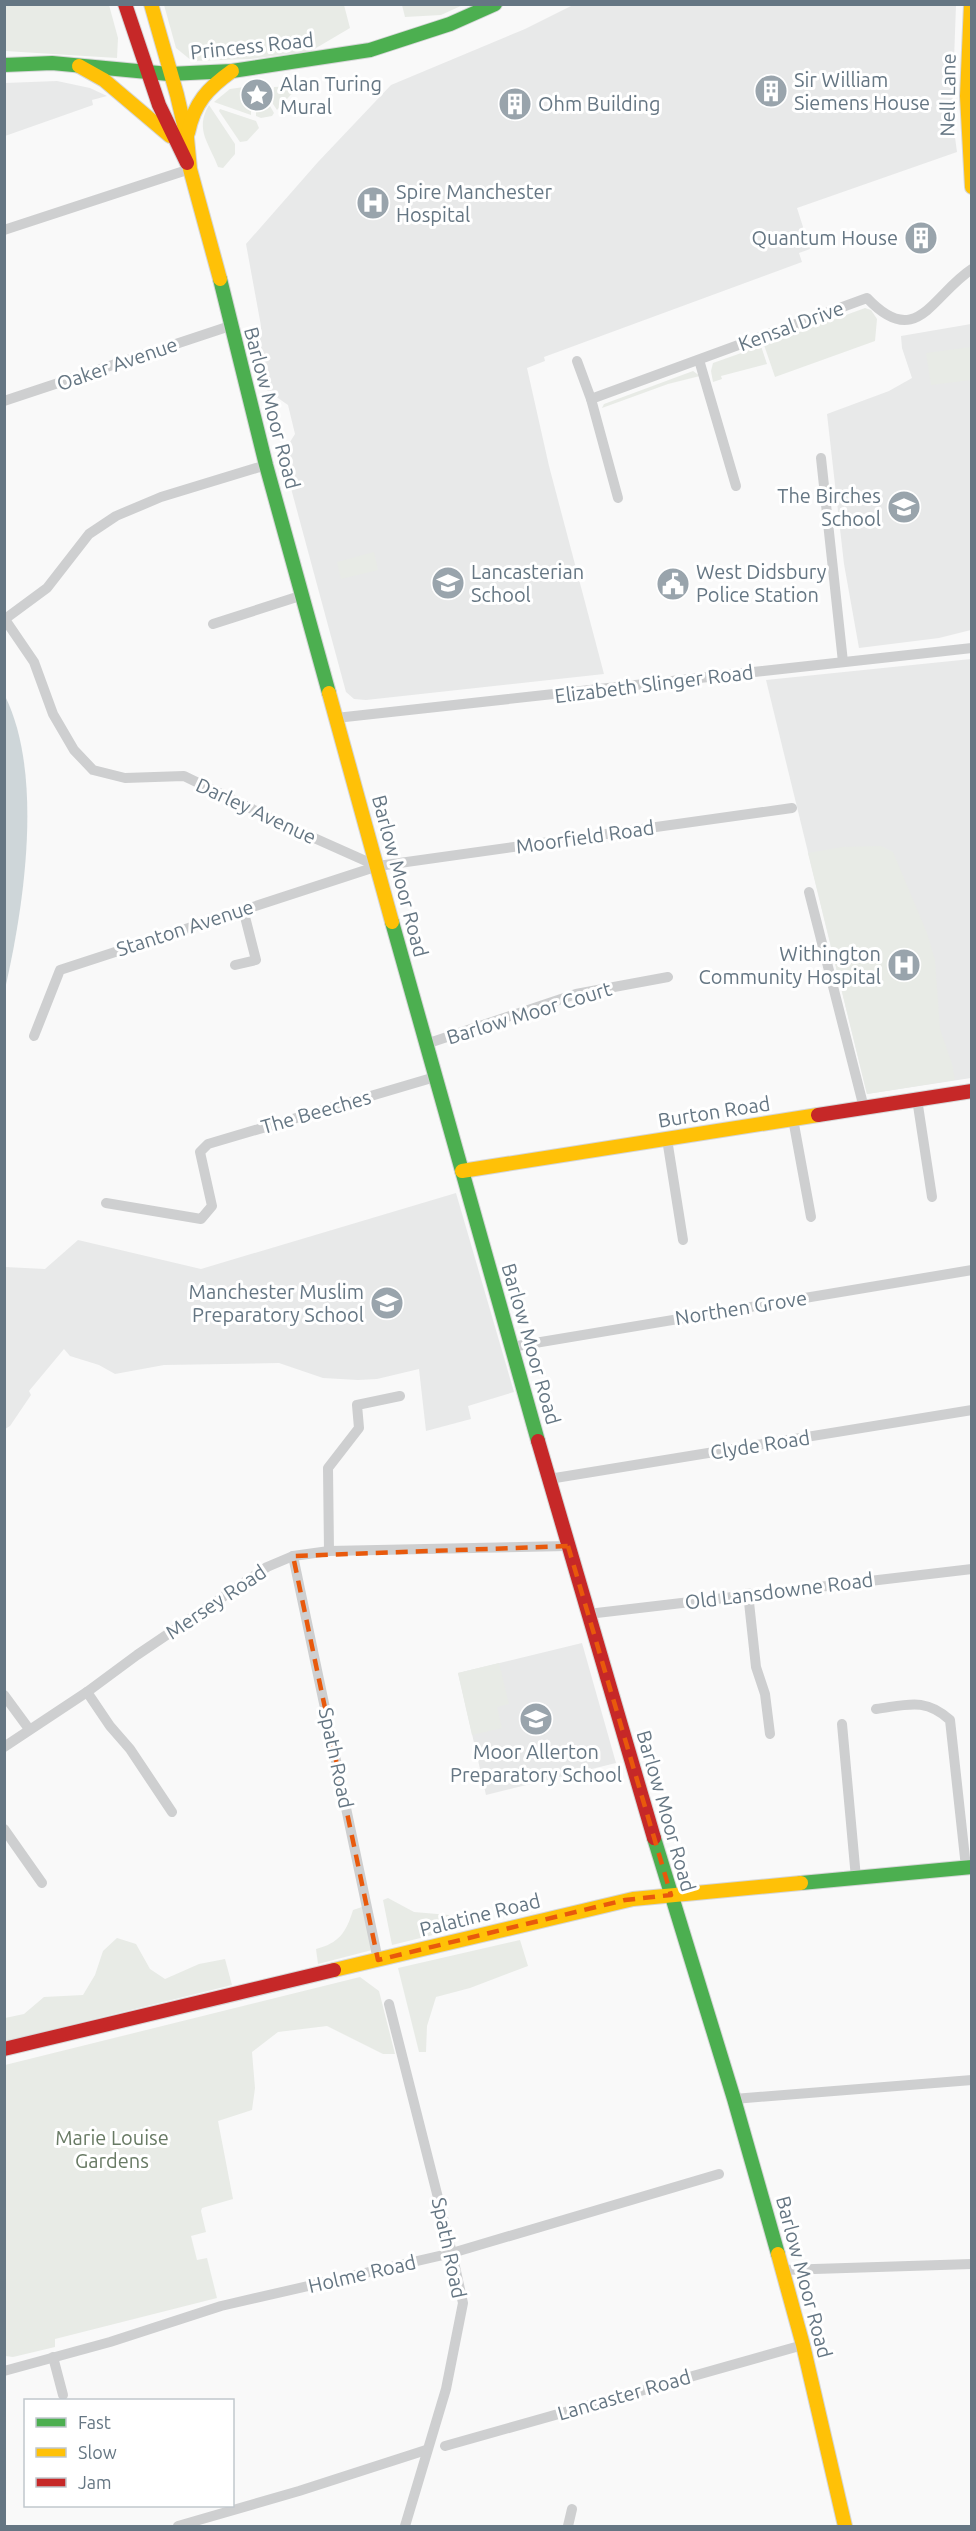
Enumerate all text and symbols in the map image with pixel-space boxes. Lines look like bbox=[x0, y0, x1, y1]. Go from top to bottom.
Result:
street label: Princess Road bbox=[189, 28, 315, 63]
street label: Nell Lane bbox=[935, 53, 960, 137]
place label: Sir William Siemens House bbox=[794, 68, 930, 114]
place label: Alan Turing Mural bbox=[280, 72, 382, 118]
building icon: Sir William Siemens House bbox=[753, 73, 789, 109]
place icon: Alan Turing Mural bbox=[239, 77, 275, 113]
building icon: Ohm Building bbox=[497, 86, 533, 122]
place label: Ohm Building bbox=[538, 92, 660, 115]
place label: Spire Manchester Hospital bbox=[396, 180, 553, 226]
hospital icon: Spire Manchester Hospital bbox=[355, 185, 391, 221]
building icon: Quantum House bbox=[903, 220, 939, 256]
place label: Quantum House bbox=[751, 226, 898, 249]
street label: Kensal Drive bbox=[735, 296, 847, 355]
street label: Barlow Moor Road bbox=[240, 324, 305, 491]
street label: Oaker Avenue bbox=[53, 332, 180, 395]
place label: The Birches School bbox=[777, 484, 881, 530]
school or university icon: The Birches School bbox=[886, 489, 922, 525]
place label: Lancasterian School bbox=[471, 560, 584, 606]
place label: West Didsbury Police Station bbox=[696, 560, 827, 606]
school or university icon: Lancasterian School bbox=[430, 565, 466, 601]
public building icon: West Didsbury Police Station bbox=[655, 566, 691, 602]
street label: Elizabeth Slinger Road bbox=[553, 660, 755, 707]
street label: Darley Avenue bbox=[192, 773, 320, 848]
street label: Barlow Moor Road bbox=[368, 792, 433, 959]
street label: Moorfield Road bbox=[514, 815, 656, 858]
street label: Stanton Avenue bbox=[113, 895, 256, 961]
place label: Withington Community Hospital bbox=[699, 942, 881, 988]
hospital icon: Withington Community Hospital bbox=[886, 947, 922, 983]
street label: Barlow Moor Court bbox=[444, 976, 614, 1049]
street label: The Beeches bbox=[258, 1085, 374, 1138]
street label: Burton Road bbox=[656, 1091, 772, 1132]
street label: Barlow Moor Road bbox=[497, 1261, 565, 1427]
place label: Manchester Muslim Preparatory School bbox=[189, 1280, 364, 1326]
school or university icon: Manchester Muslim Preparatory School bbox=[369, 1285, 405, 1321]
street label: Northen Grove bbox=[673, 1286, 808, 1329]
street label: Clyde Road bbox=[708, 1425, 811, 1464]
street label: Mersey Road bbox=[161, 1560, 270, 1644]
street label: Old Lansdowne Road bbox=[683, 1568, 874, 1613]
school or university icon: Moor Allerton Preparatory School bbox=[518, 1701, 554, 1737]
street label: Spath Road bbox=[315, 1705, 358, 1810]
street label: Barlow Moor Road bbox=[632, 1728, 700, 1894]
place label: Moor Allerton Preparatory School bbox=[450, 1740, 622, 1786]
street label: Palatine Road bbox=[417, 1888, 543, 1941]
park label: Marie Louise Gardens bbox=[55, 2126, 169, 2172]
street label: Barlow Moor Road bbox=[772, 2193, 837, 2360]
street label: Spath Road bbox=[428, 2195, 471, 2300]
street label: Holme Road bbox=[306, 2250, 418, 2297]
street label: Lancaster Road bbox=[555, 2365, 693, 2424]
legend bbox=[24, 2399, 234, 2507]
text: Fast bbox=[78, 2412, 111, 2432]
text: Slow bbox=[78, 2442, 117, 2462]
text: Jam bbox=[78, 2472, 112, 2492]

